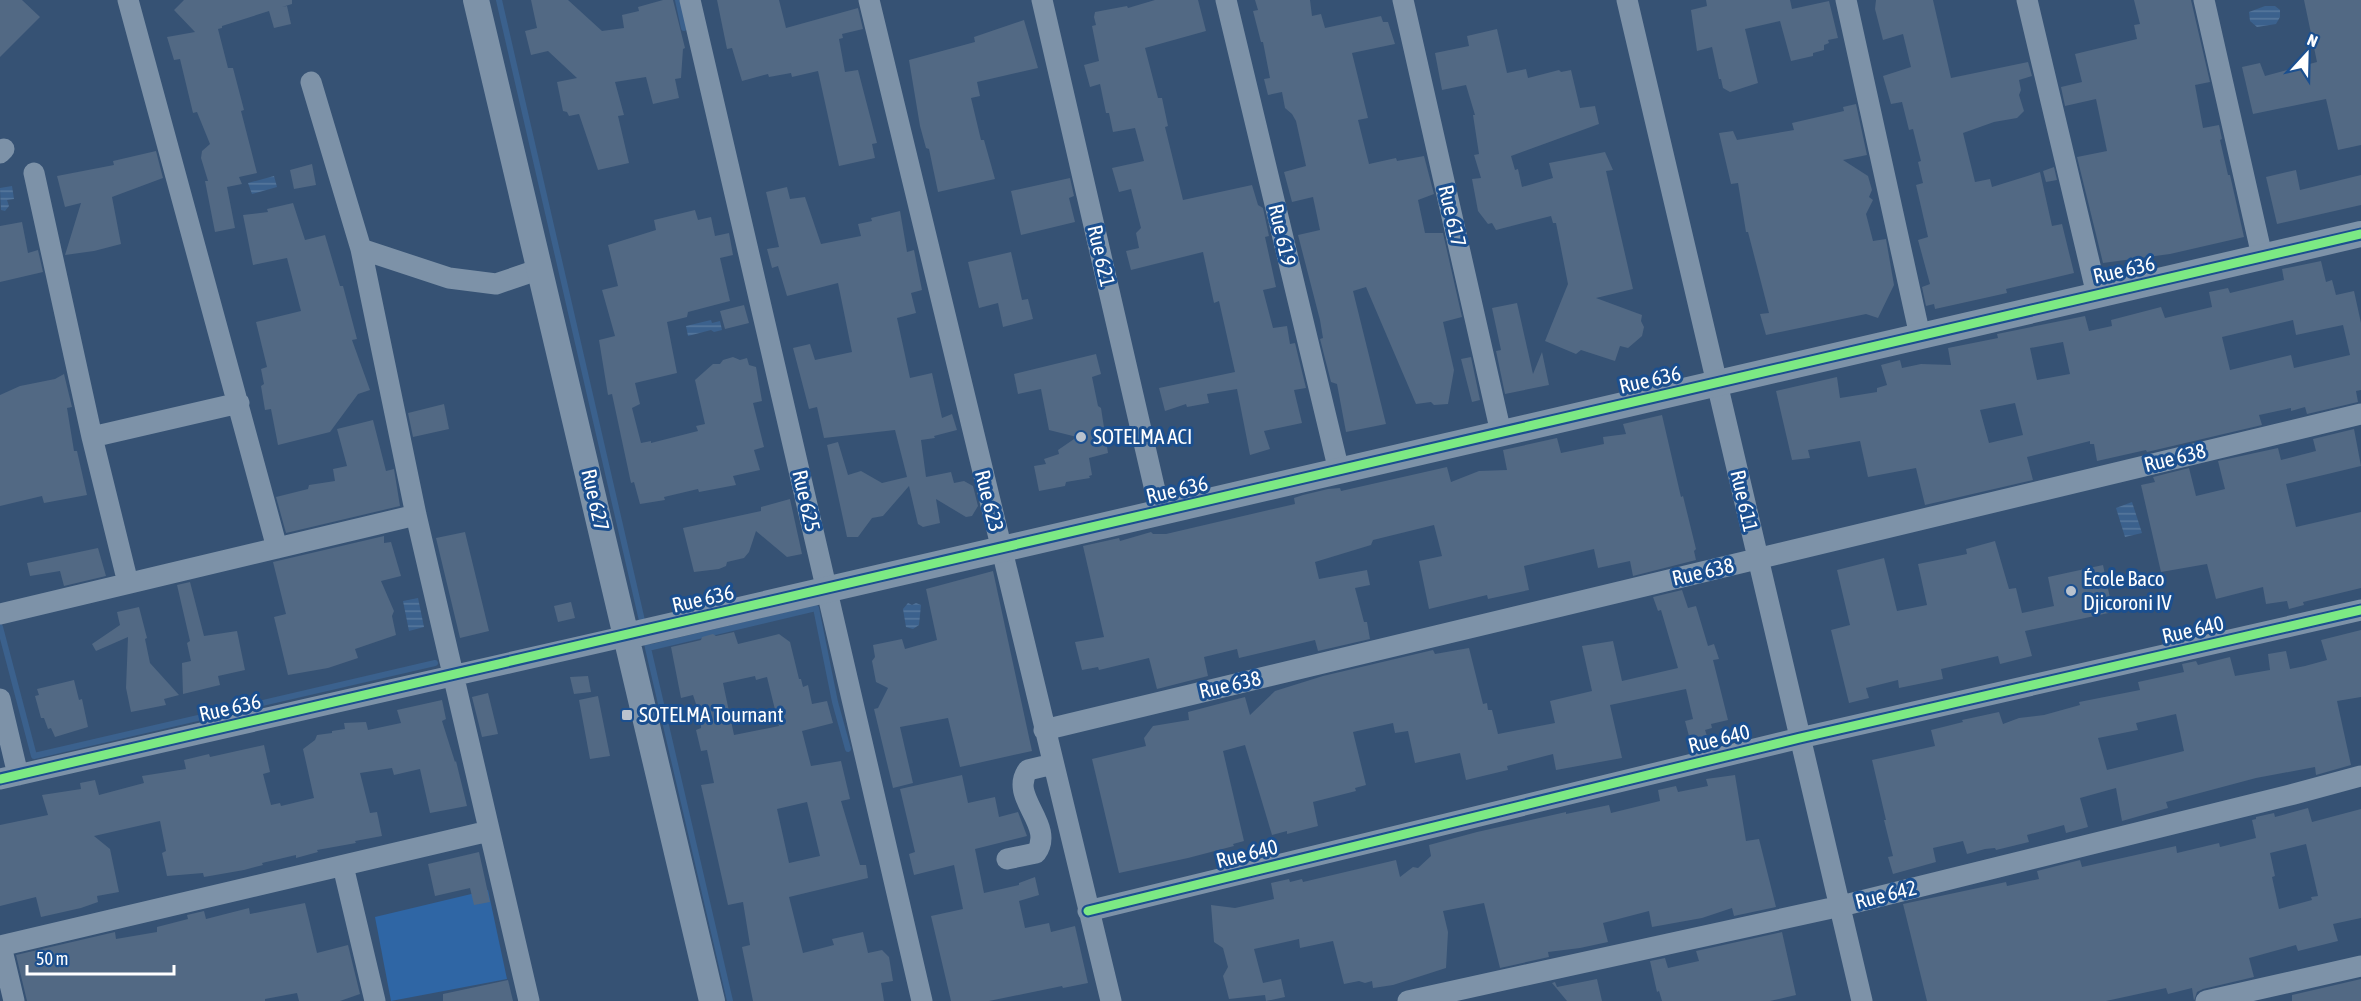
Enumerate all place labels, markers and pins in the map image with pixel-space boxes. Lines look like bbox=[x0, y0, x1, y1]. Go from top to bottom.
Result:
place label: SOTELMA ACI bbox=[1093, 424, 1192, 448]
marker: SOTELMA ACI bbox=[1074, 430, 1088, 444]
place label: École Baco Djicoroni IV bbox=[2083, 566, 2172, 614]
marker: École Baco Djicoroni IV bbox=[2064, 584, 2078, 598]
place label: SOTELMA Tournant bbox=[639, 702, 784, 726]
marker: SOTELMA Tournant bbox=[620, 708, 634, 722]

